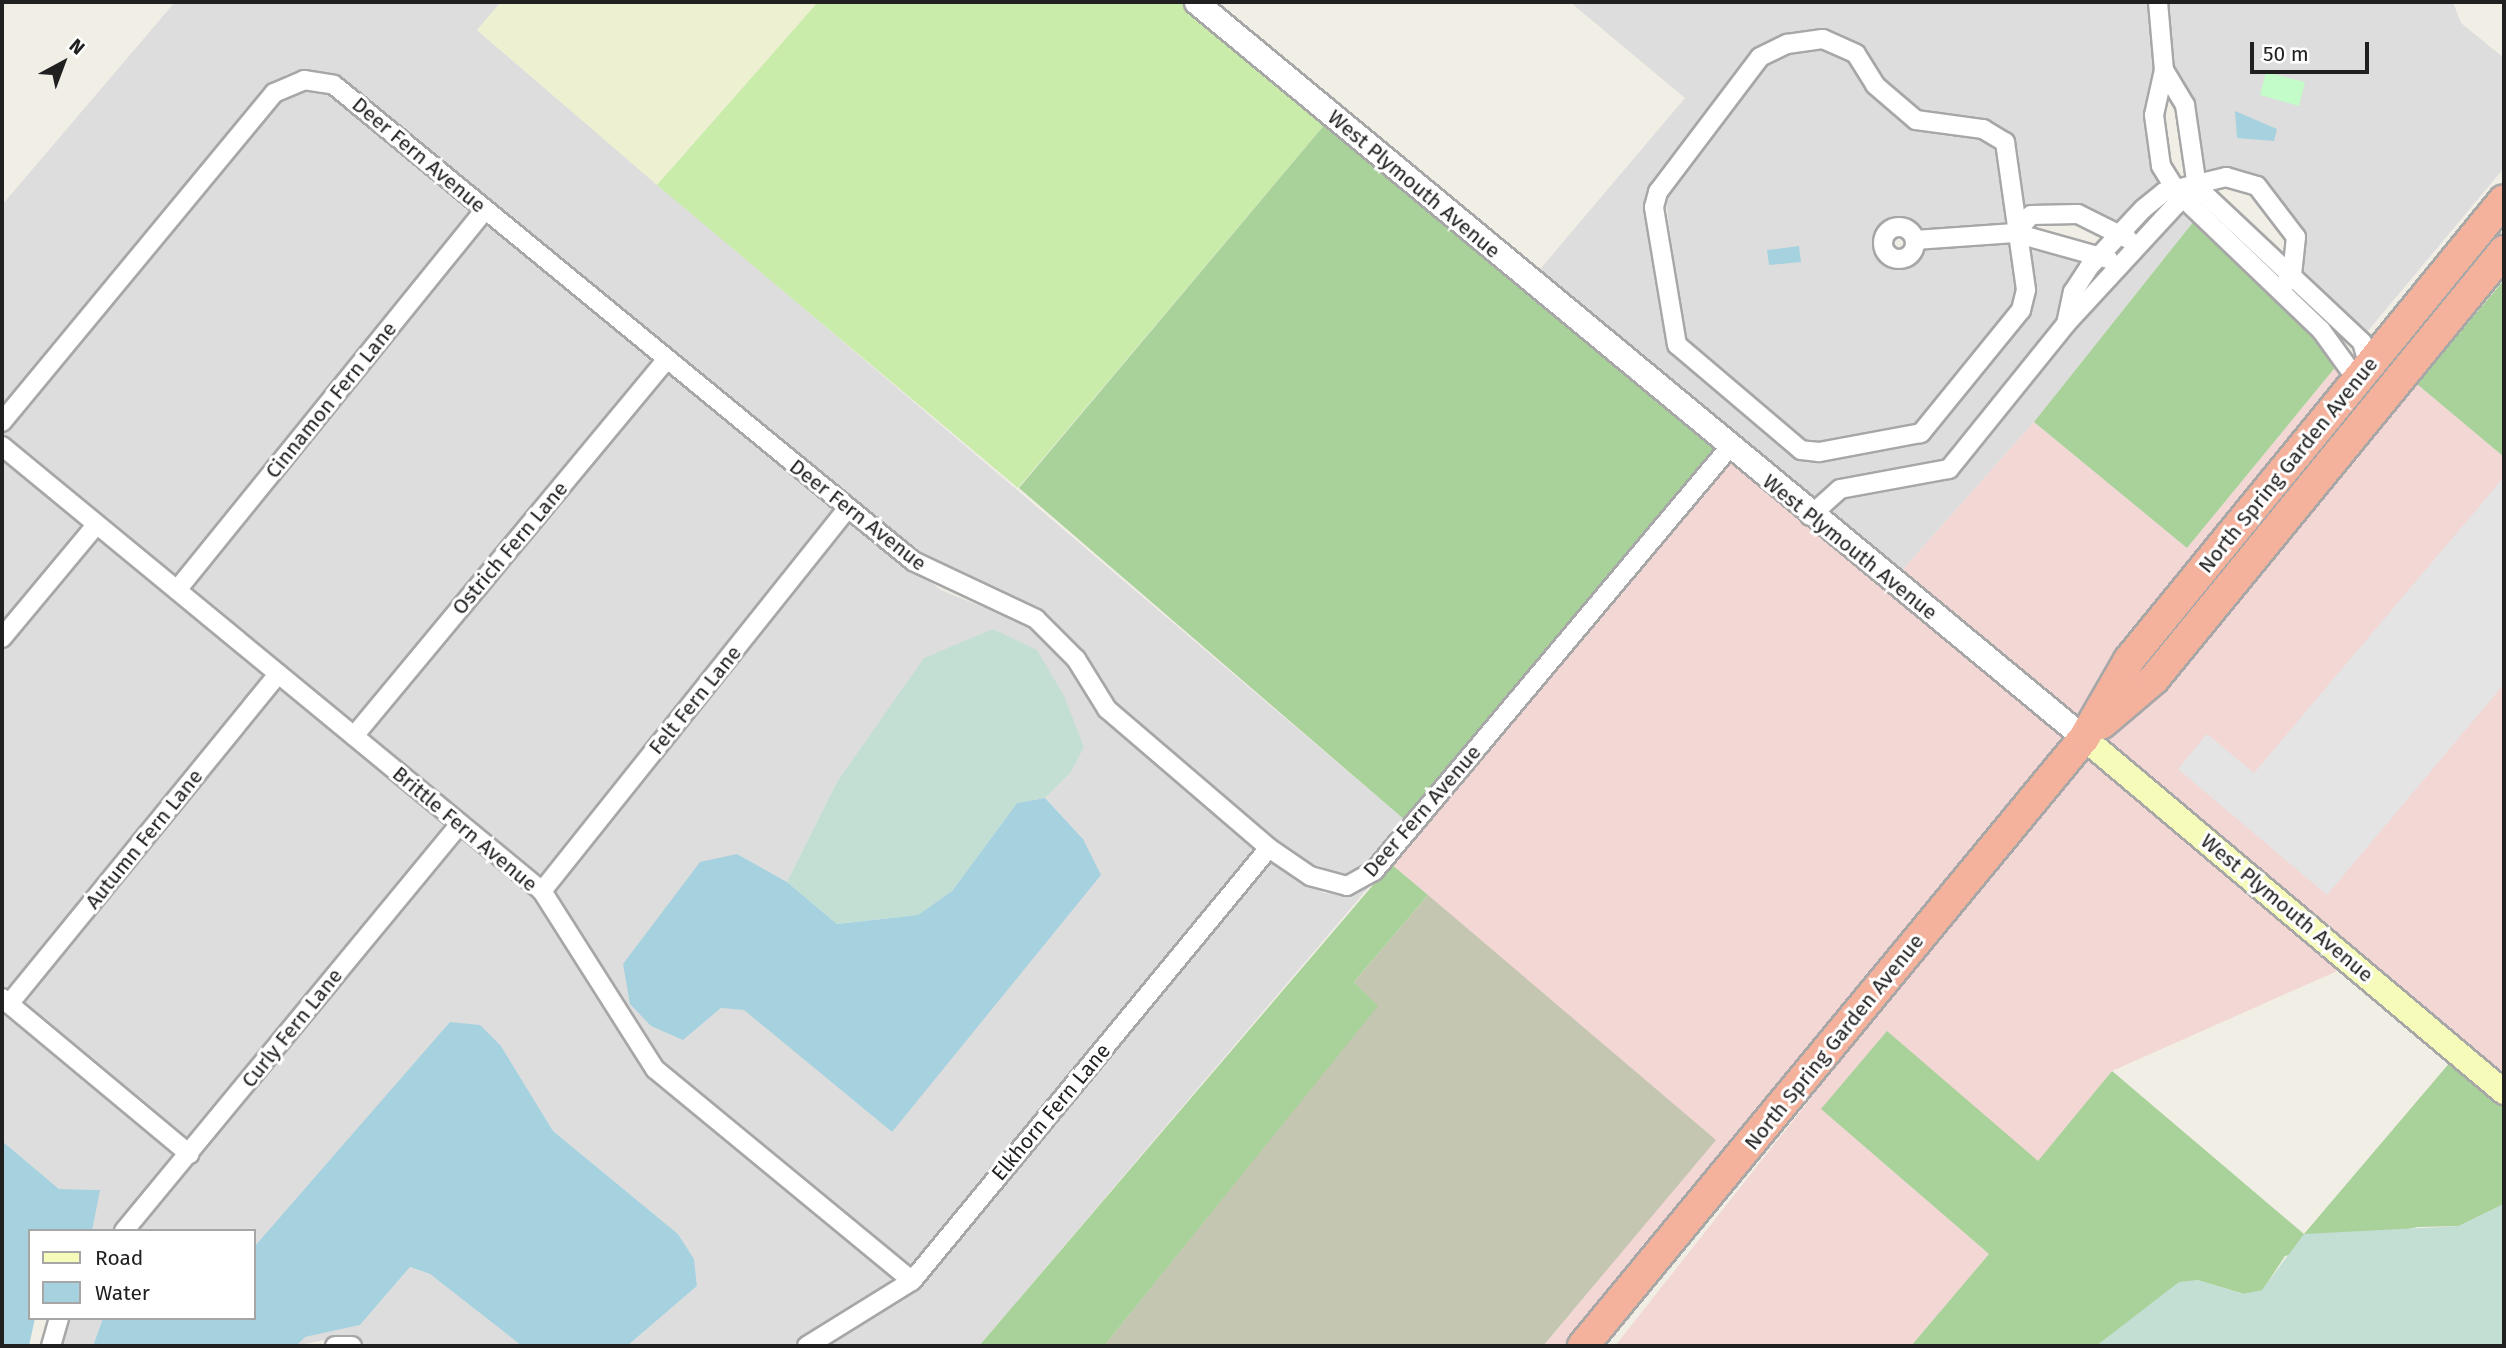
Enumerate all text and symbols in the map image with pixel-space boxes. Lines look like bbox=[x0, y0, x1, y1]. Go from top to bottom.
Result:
north arrow bbox=[28, 28, 98, 98]
scale bar bbox=[2254, 28, 2373, 72]
text: N bbox=[65, 34, 89, 60]
text: 50 m bbox=[2263, 41, 2309, 67]
street label: Deer Fern Avenue bbox=[347, 92, 491, 218]
street label: West Plymouth Avenue bbox=[1323, 104, 1505, 264]
street label: Cinnamon Fern Lane bbox=[260, 317, 402, 483]
street label: North Spring Garden Avenue bbox=[2193, 352, 2383, 578]
street label: Deer Fern Avenue bbox=[785, 454, 931, 576]
street label: West Plymouth Avenue bbox=[1758, 469, 1942, 625]
street label: Ostrich Fern Lane bbox=[447, 476, 573, 620]
street label: Felt Fern Lane bbox=[643, 640, 747, 760]
street label: Deer Fern Avenue bbox=[1358, 740, 1486, 882]
street label: Brittle Fern Avenue bbox=[387, 761, 543, 897]
street label: Autumn Fern Lane bbox=[80, 764, 208, 914]
street label: West Plymouth Avenue bbox=[2196, 828, 2378, 988]
street label: North Spring Garden Avenue bbox=[1739, 929, 1929, 1155]
street label: Curly Fern Lane bbox=[236, 963, 348, 1093]
street label: Elkhorn Fern Lane bbox=[986, 1038, 1116, 1186]
legend bbox=[28, 1229, 256, 1320]
text: Road bbox=[95, 1245, 143, 1271]
text: Water bbox=[95, 1280, 150, 1306]

